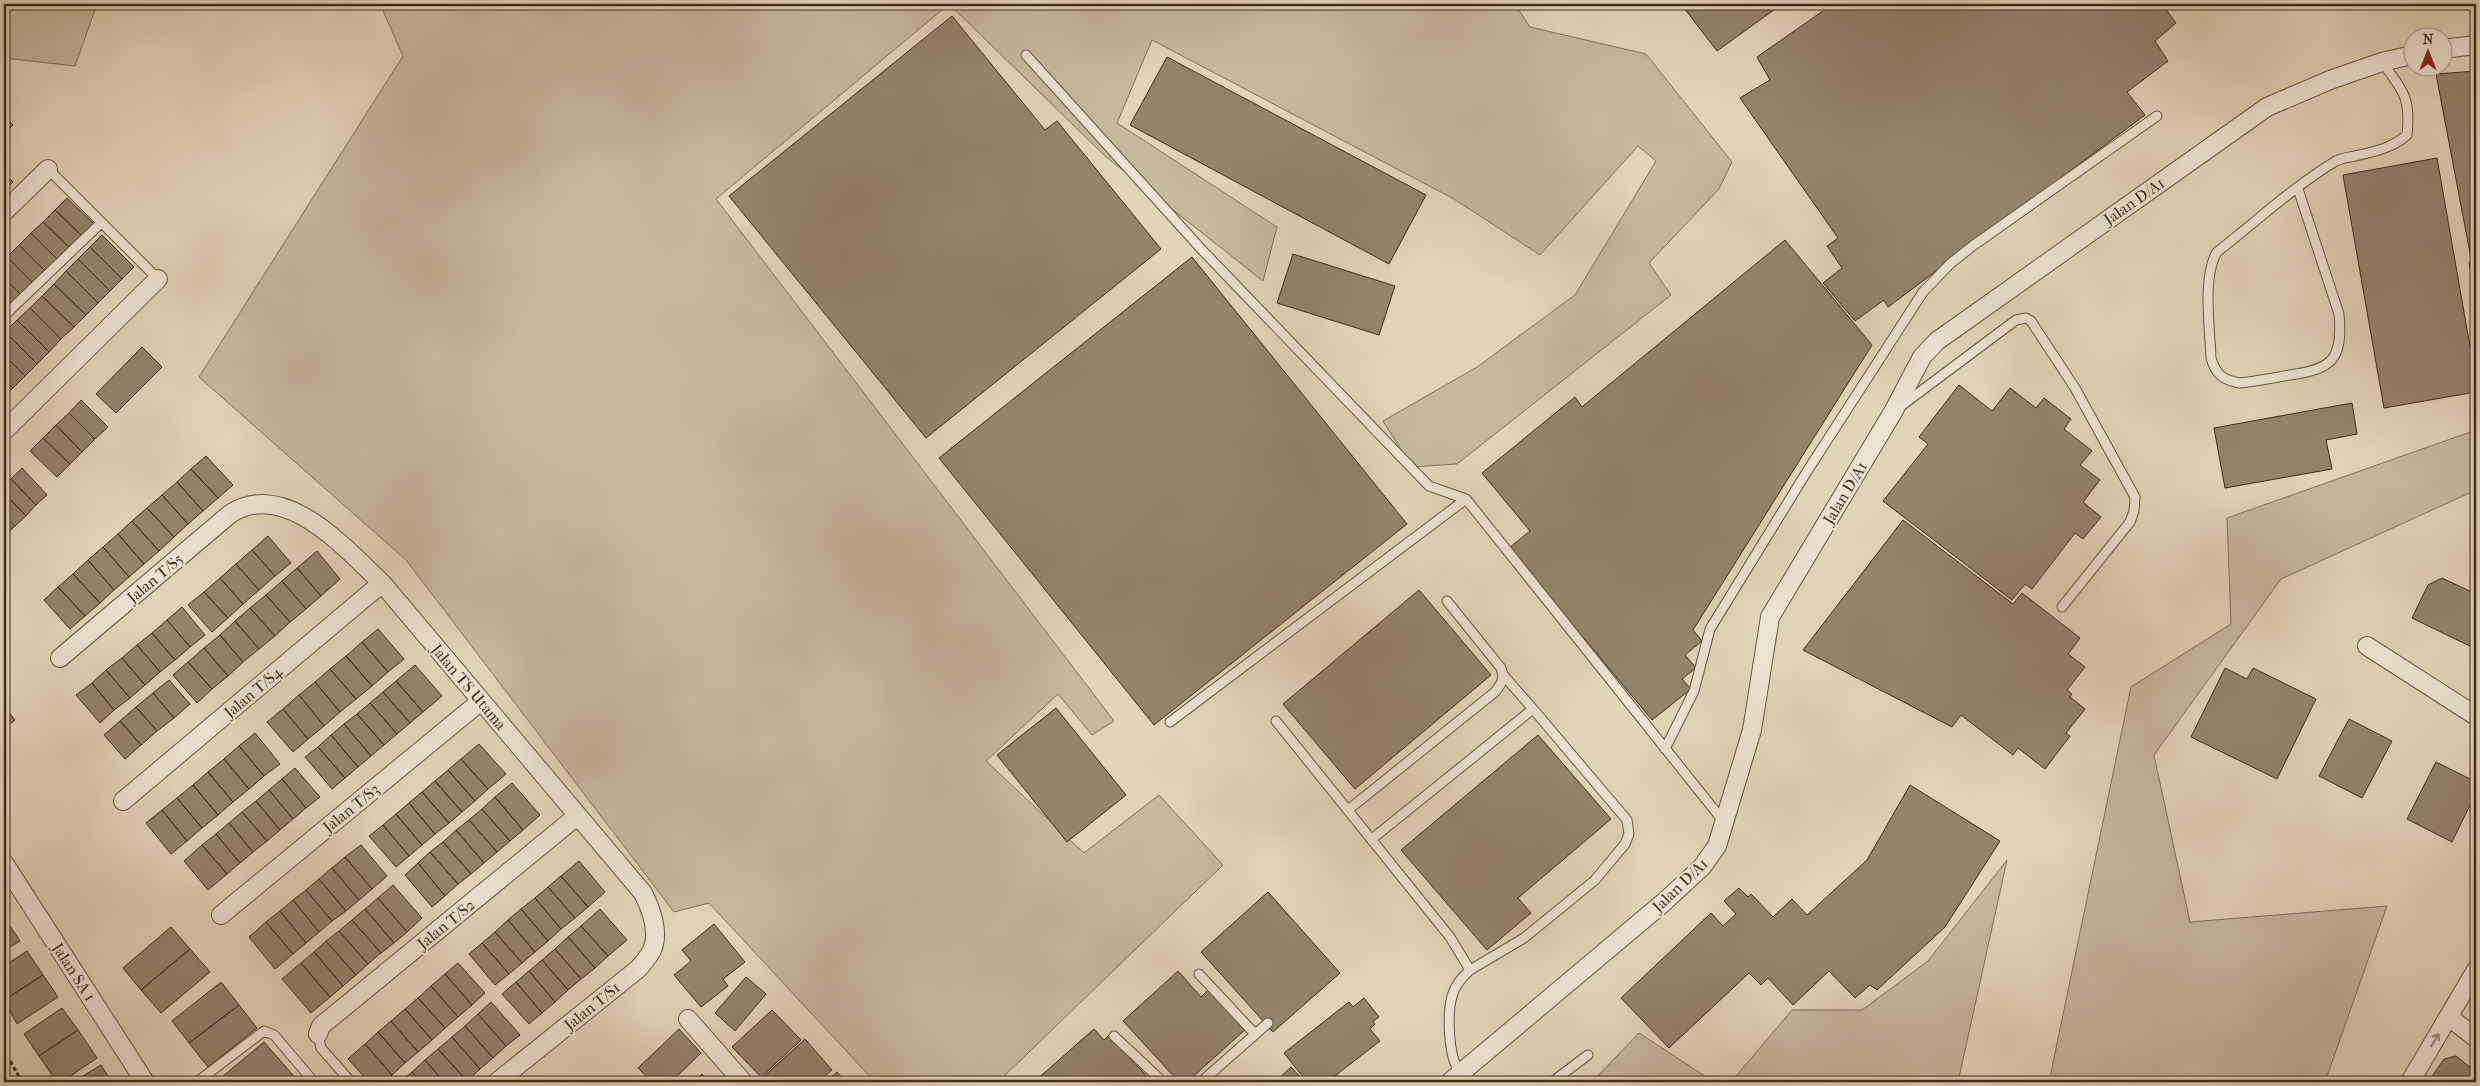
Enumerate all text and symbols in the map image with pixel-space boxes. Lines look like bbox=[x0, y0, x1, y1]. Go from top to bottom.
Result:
north arrow bbox=[2402, 28, 2452, 78]
text: N bbox=[2423, 31, 2434, 48]
street label: Jalan D/A1 bbox=[2098, 173, 2168, 230]
street label: Jalan D/A1 bbox=[1818, 458, 1871, 530]
street label: Jalan T/S5 bbox=[122, 549, 187, 608]
street label: Jalan TS Utama bbox=[426, 639, 511, 734]
street label: Jalan T/S4 bbox=[219, 662, 286, 723]
street label: Jalan T/S3 bbox=[317, 779, 383, 838]
street label: Jalan D/A1 bbox=[1647, 854, 1712, 917]
street label: Jalan T/S2 bbox=[412, 895, 479, 954]
street label: Jalan SA 1 bbox=[47, 938, 100, 1005]
street label: Jalan T/S1 bbox=[559, 978, 624, 1035]
one-way arrow bbox=[2430, 1034, 2440, 1048]

